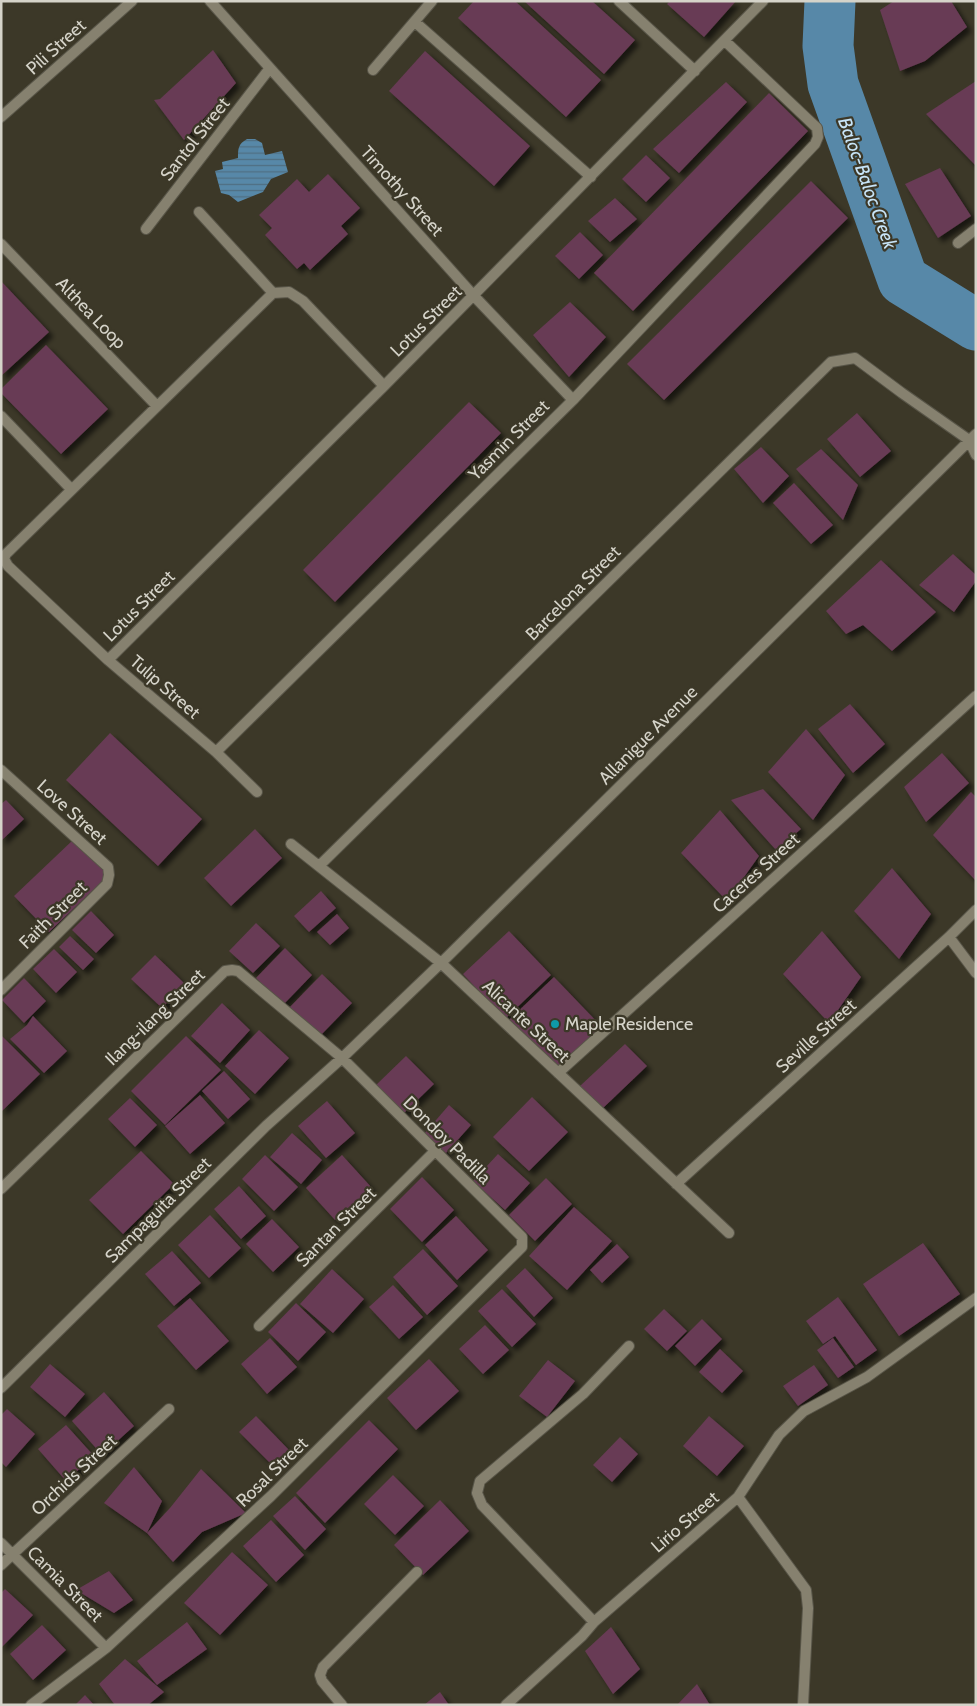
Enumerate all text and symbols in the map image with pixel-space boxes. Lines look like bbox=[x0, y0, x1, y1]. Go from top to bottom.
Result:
street label: Pili Street bbox=[22, 15, 90, 79]
street label: Santol Street bbox=[156, 93, 234, 185]
water label: Baloc-Baloc Creek bbox=[833, 114, 902, 253]
street label: Timothy Street bbox=[356, 141, 448, 241]
street label: Althea Loop bbox=[51, 272, 131, 354]
street label: Lotus Street bbox=[386, 281, 466, 361]
street label: Yasmin Street bbox=[463, 395, 554, 486]
street label: Barcelona Street bbox=[521, 541, 625, 645]
street label: Lotus Street bbox=[99, 566, 179, 646]
street label: Tulip Street bbox=[125, 651, 205, 723]
street label: Allanigue Avenue bbox=[594, 681, 702, 789]
street label: Love Street bbox=[32, 775, 112, 849]
street label: Caceres Street bbox=[708, 828, 804, 918]
street label: Faith Street bbox=[14, 876, 92, 954]
street label: Ilang-ilang Street bbox=[101, 964, 209, 1070]
street label: Alicante Street bbox=[478, 975, 574, 1067]
street label: Seville Street bbox=[771, 994, 861, 1078]
place label: Maple Residence bbox=[565, 1013, 693, 1035]
marker: Maple Residence bbox=[549, 1018, 561, 1030]
street label: Dondoy Padilla bbox=[398, 1091, 496, 1189]
street label: Sampaguita Street bbox=[100, 1152, 216, 1268]
street label: Santan Street bbox=[291, 1182, 381, 1272]
street label: Orchids Street bbox=[27, 1430, 121, 1520]
street label: Rosal Street bbox=[232, 1432, 312, 1512]
street label: Lirio Street bbox=[647, 1487, 723, 1557]
street label: Camia Street bbox=[22, 1541, 108, 1627]

